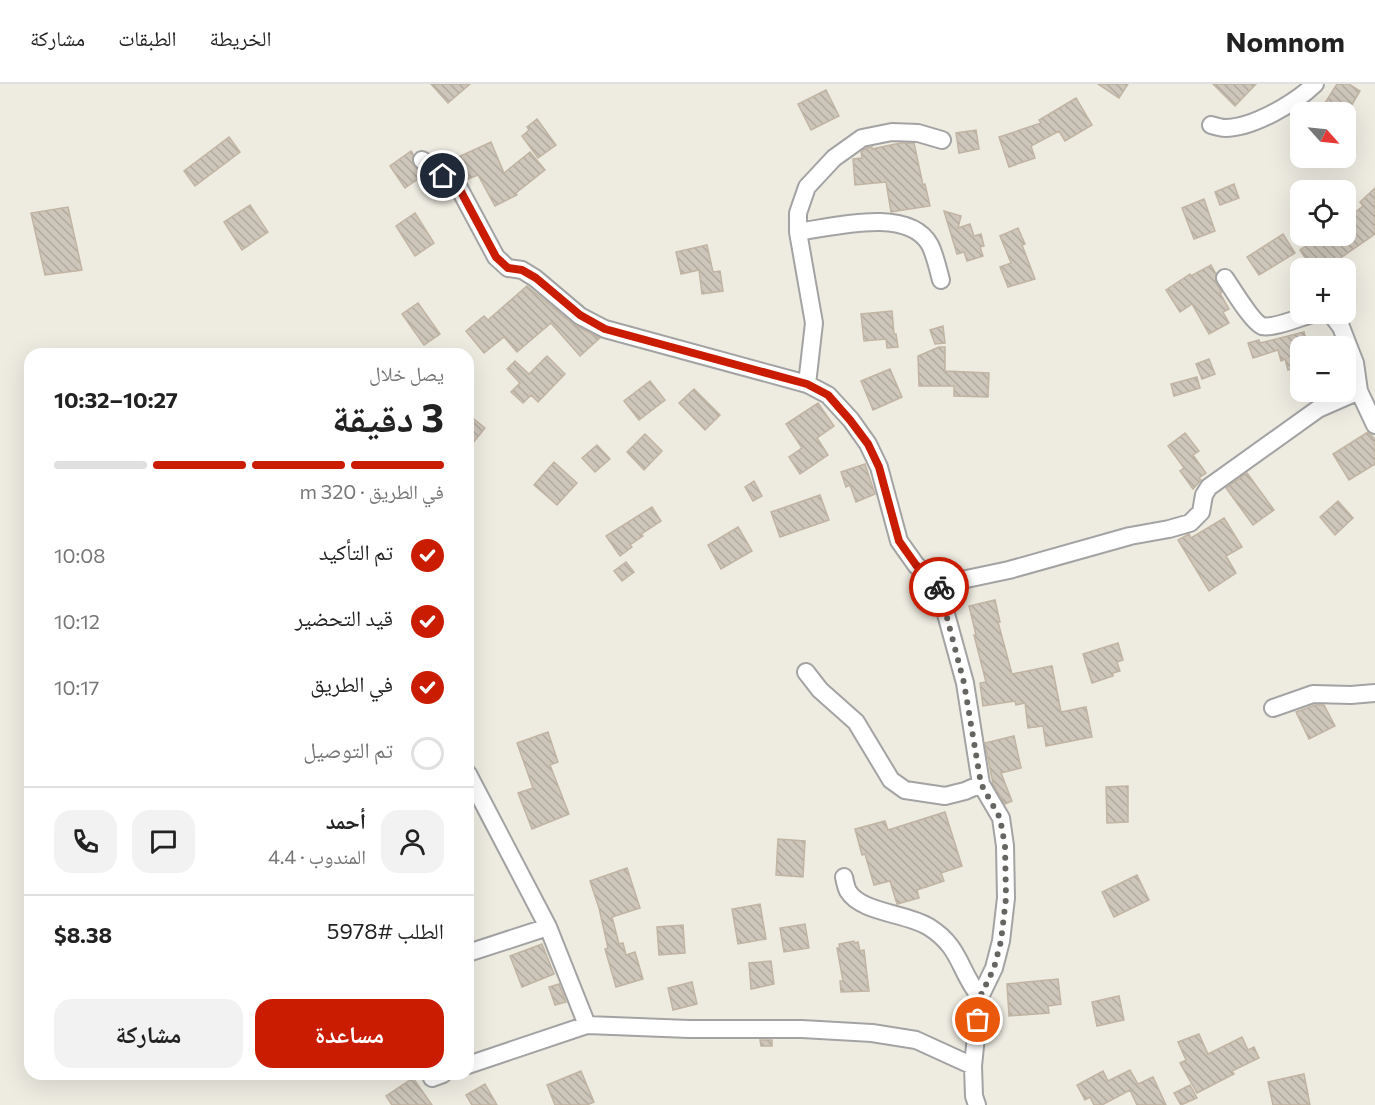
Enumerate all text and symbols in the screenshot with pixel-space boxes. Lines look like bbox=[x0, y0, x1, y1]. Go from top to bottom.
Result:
text: Nomnom bbox=[1225, 24, 1345, 58]
text: مشاركة bbox=[30, 25, 85, 50]
text: الطبقات bbox=[118, 25, 177, 50]
text: الخريطة bbox=[210, 25, 271, 50]
north arrow bbox=[1290, 102, 1356, 168]
map controls bbox=[1290, 102, 1356, 402]
pin bbox=[417, 150, 468, 201]
icon: home bbox=[426, 159, 459, 192]
button: locate bbox=[1290, 180, 1356, 246]
button: + bbox=[1290, 258, 1356, 324]
button: − bbox=[1290, 336, 1356, 402]
text: يصل خلال bbox=[369, 361, 444, 385]
text: 10:27–10:32 bbox=[54, 386, 178, 413]
text: 3 دقيقة bbox=[332, 392, 444, 440]
text: في الطريق · 320 m bbox=[300, 479, 444, 503]
text: تم التأكيد bbox=[319, 538, 393, 565]
icon: check bbox=[411, 539, 444, 572]
text: 10:08 bbox=[54, 543, 106, 567]
courier bbox=[909, 557, 969, 617]
icon: bike bbox=[923, 571, 956, 604]
text: قيد التحضير bbox=[295, 604, 393, 631]
icon: check bbox=[411, 605, 444, 638]
text: 10:12 bbox=[54, 609, 100, 633]
text: في الطريق bbox=[310, 670, 393, 697]
icon: check bbox=[411, 671, 444, 704]
text: 10:17 bbox=[54, 675, 99, 699]
text: تم التوصيل bbox=[303, 736, 393, 763]
text: أحمد bbox=[326, 807, 366, 834]
button: phone bbox=[54, 810, 117, 873]
button: chat bbox=[132, 810, 195, 873]
button: person bbox=[381, 810, 444, 873]
text: المندوب · 4.4 bbox=[268, 844, 366, 868]
text: الطلب #5978 bbox=[327, 917, 444, 944]
text: $8.38 bbox=[54, 921, 112, 948]
pin bbox=[952, 994, 1003, 1045]
button: مشاركة bbox=[54, 999, 243, 1068]
button: مساعدة bbox=[255, 999, 444, 1068]
icon: bag bbox=[961, 1003, 994, 1036]

